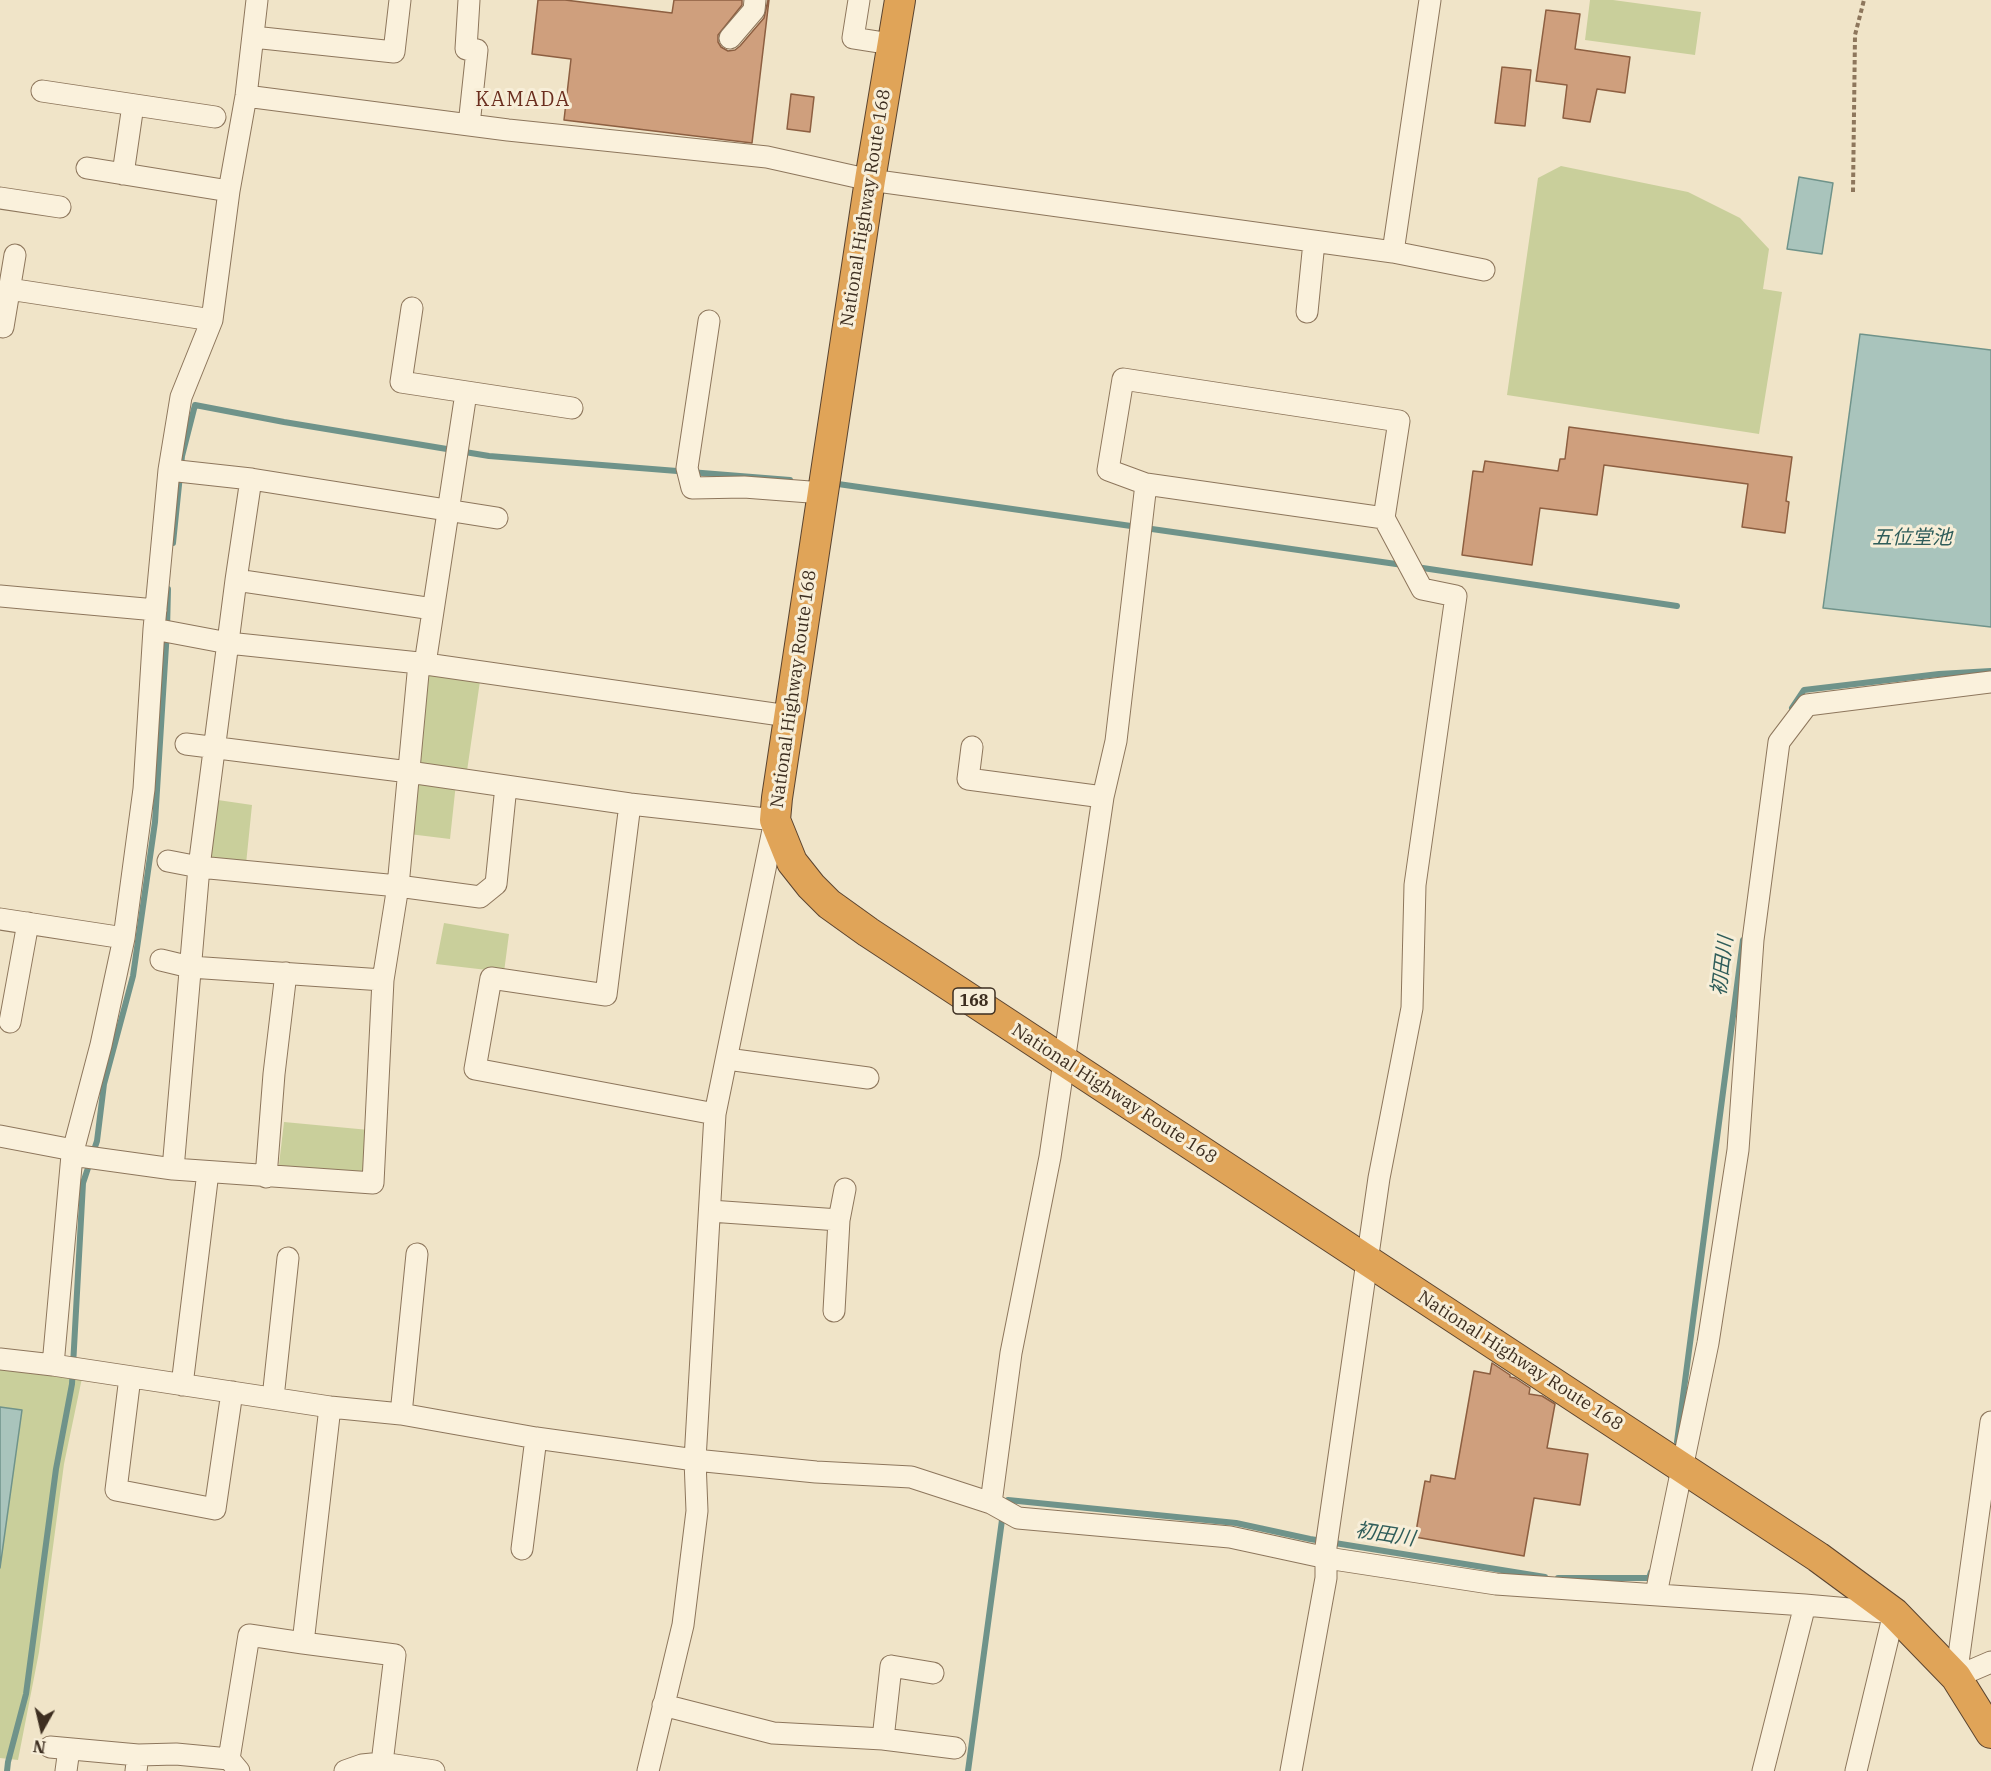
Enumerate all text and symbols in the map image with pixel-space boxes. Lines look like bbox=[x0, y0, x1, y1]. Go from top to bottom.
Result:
district label: KAMADA bbox=[475, 88, 571, 112]
street label: National Highway Route 168 bbox=[837, 88, 895, 328]
water label: 五位堂池 bbox=[1872, 526, 1952, 550]
street label: National Highway Route 168 bbox=[767, 569, 821, 809]
water label: 初田川 bbox=[1707, 935, 1739, 997]
road number: 168 bbox=[953, 988, 995, 1014]
street label: National Highway Route 168 bbox=[1007, 1020, 1221, 1168]
street label: National Highway Route 168 bbox=[1413, 1287, 1627, 1435]
water label: 初田川 bbox=[1353, 1518, 1417, 1552]
north arrow bbox=[12, 1699, 72, 1759]
text: N bbox=[32, 1736, 47, 1758]

